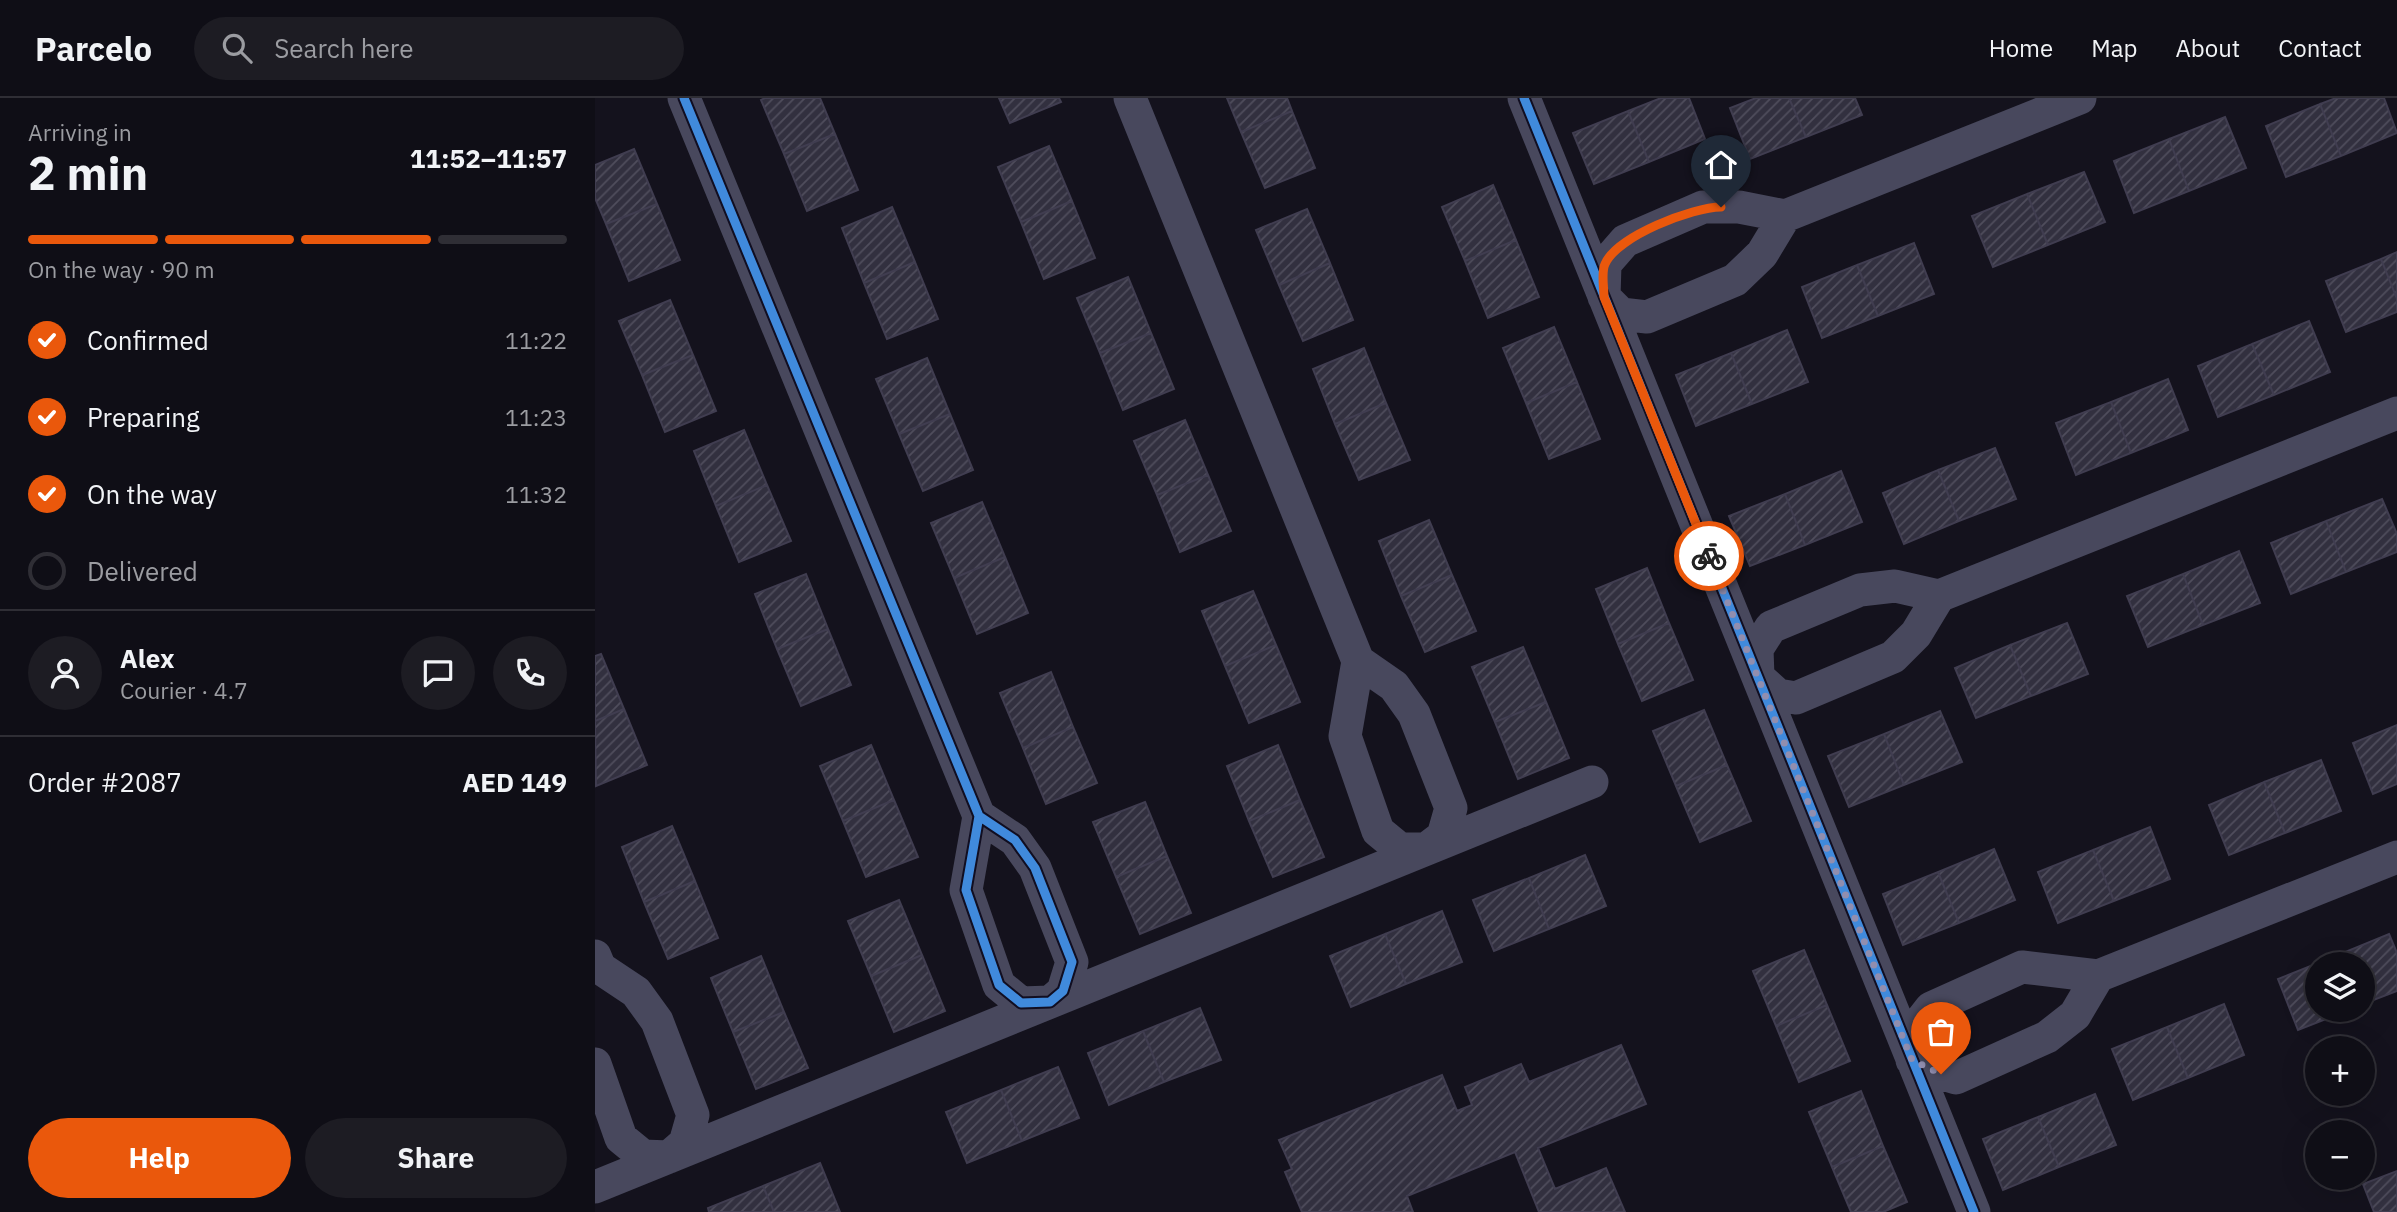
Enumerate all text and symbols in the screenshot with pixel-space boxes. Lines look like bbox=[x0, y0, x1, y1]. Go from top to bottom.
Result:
search box bbox=[194, 17, 684, 80]
text: Parcelo bbox=[35, 27, 152, 70]
icon: search bbox=[218, 29, 256, 67]
text: Search here bbox=[274, 31, 414, 65]
text: Home bbox=[1989, 32, 2053, 64]
text: Map bbox=[2091, 32, 2137, 64]
text: About bbox=[2175, 32, 2240, 64]
text: Contact bbox=[2278, 32, 2362, 64]
text: Arriving in bbox=[28, 117, 132, 147]
pin bbox=[1691, 135, 1751, 207]
text: 11:52–11:57 bbox=[410, 141, 567, 175]
text: 2 min bbox=[28, 143, 148, 203]
icon: home bbox=[1702, 146, 1740, 184]
text: On the way · 90 m bbox=[28, 254, 215, 284]
icon: check bbox=[28, 321, 66, 359]
text: Confirmed bbox=[87, 323, 209, 357]
text: 11:22 bbox=[505, 325, 567, 355]
icon: check bbox=[28, 398, 66, 436]
text: Preparing bbox=[87, 400, 200, 434]
text: 11:23 bbox=[505, 402, 567, 432]
icon: check bbox=[28, 475, 66, 513]
text: On the way bbox=[87, 477, 217, 511]
text: 11:32 bbox=[505, 479, 567, 509]
courier bbox=[1674, 521, 1744, 591]
icon: bike bbox=[1690, 537, 1728, 575]
text: Delivered bbox=[87, 554, 198, 588]
button: person bbox=[28, 636, 102, 710]
button: chat bbox=[401, 636, 475, 710]
button: phone bbox=[493, 636, 567, 710]
text: Alex bbox=[120, 641, 174, 675]
text: Courier · 4.7 bbox=[120, 675, 248, 705]
text: Order #2087 bbox=[28, 765, 182, 799]
text: AED 149 bbox=[462, 765, 567, 799]
map controls bbox=[2305, 952, 2375, 1190]
button: layers bbox=[2305, 952, 2375, 1022]
pin bbox=[1911, 1002, 1971, 1074]
icon: bag bbox=[1922, 1013, 1960, 1051]
button: + bbox=[2305, 1036, 2375, 1106]
button: Help bbox=[28, 1118, 291, 1198]
button: Share bbox=[305, 1118, 567, 1198]
button: − bbox=[2305, 1120, 2375, 1190]

